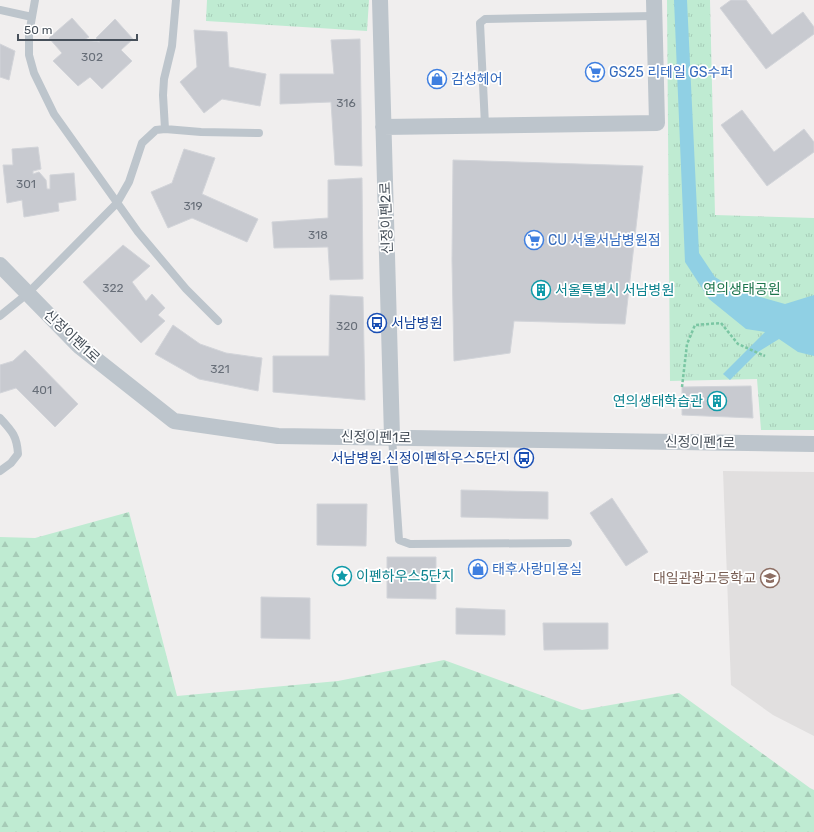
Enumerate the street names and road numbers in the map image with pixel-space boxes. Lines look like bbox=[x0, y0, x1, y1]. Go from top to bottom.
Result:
street label: 신정이펜2로 bbox=[377, 181, 396, 255]
street label: 신정이펜1로 bbox=[40, 306, 103, 367]
street label: 신정이펜1로 bbox=[341, 428, 411, 447]
street label: 신정이펜1로 bbox=[665, 433, 735, 452]

